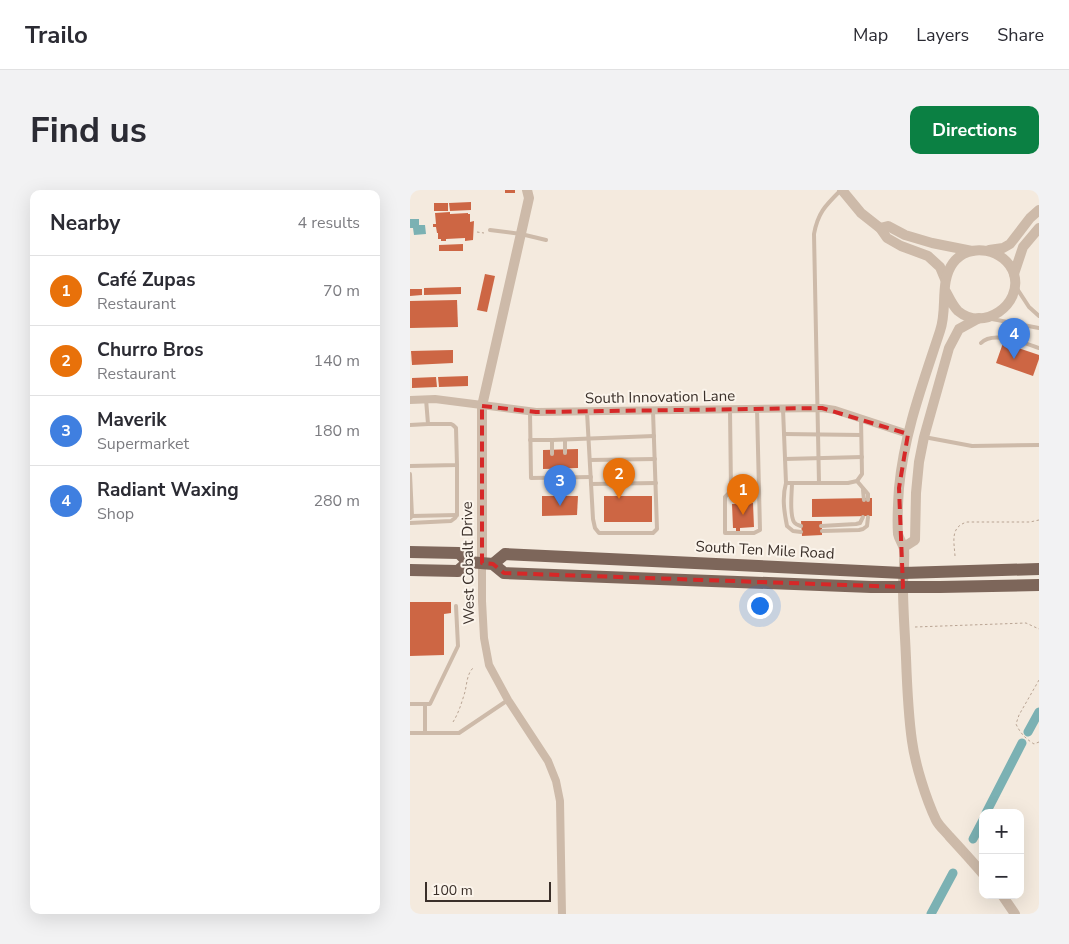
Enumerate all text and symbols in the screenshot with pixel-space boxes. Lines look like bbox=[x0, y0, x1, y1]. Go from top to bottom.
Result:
text: Trailo bbox=[25, 19, 88, 51]
text: Map bbox=[853, 23, 888, 47]
text: Layers bbox=[916, 23, 969, 47]
text: Share bbox=[997, 23, 1044, 47]
button: Directions bbox=[910, 106, 1039, 154]
text: Find us bbox=[30, 107, 147, 154]
text: Nearby bbox=[50, 209, 120, 237]
text: 4 results bbox=[298, 212, 360, 234]
text: Café Zupas bbox=[97, 267, 195, 293]
text: 1 bbox=[61, 280, 71, 302]
text: 70 m bbox=[323, 280, 360, 302]
text: Restaurant bbox=[97, 293, 176, 315]
pin: 4 bbox=[998, 318, 1030, 359]
text: Churro Bros bbox=[97, 337, 203, 363]
text: 2 bbox=[61, 350, 71, 372]
text: 140 m bbox=[313, 350, 360, 372]
text: Restaurant bbox=[97, 363, 176, 385]
street label: South Innovation Lane bbox=[585, 386, 735, 408]
text: Maverik bbox=[97, 407, 166, 433]
text: 3 bbox=[61, 420, 71, 442]
text: 180 m bbox=[313, 420, 360, 442]
text: Supermarket bbox=[97, 433, 189, 455]
pin: 2 bbox=[603, 458, 635, 499]
pin: 3 bbox=[544, 465, 576, 506]
pin: 1 bbox=[727, 474, 759, 515]
text: Radiant Waxing bbox=[97, 477, 239, 503]
text: 4 bbox=[61, 490, 71, 512]
text: 280 m bbox=[313, 490, 360, 512]
street label: West Cobalt Drive bbox=[457, 501, 479, 625]
text: Shop bbox=[97, 503, 134, 525]
street label: South Ten Mile Road bbox=[695, 536, 835, 564]
your location bbox=[747, 593, 773, 619]
map controls bbox=[979, 809, 1024, 899]
button: + bbox=[979, 809, 1024, 854]
button: − bbox=[979, 854, 1024, 899]
scale bar bbox=[425, 879, 551, 902]
text: 100 m bbox=[432, 881, 473, 900]

